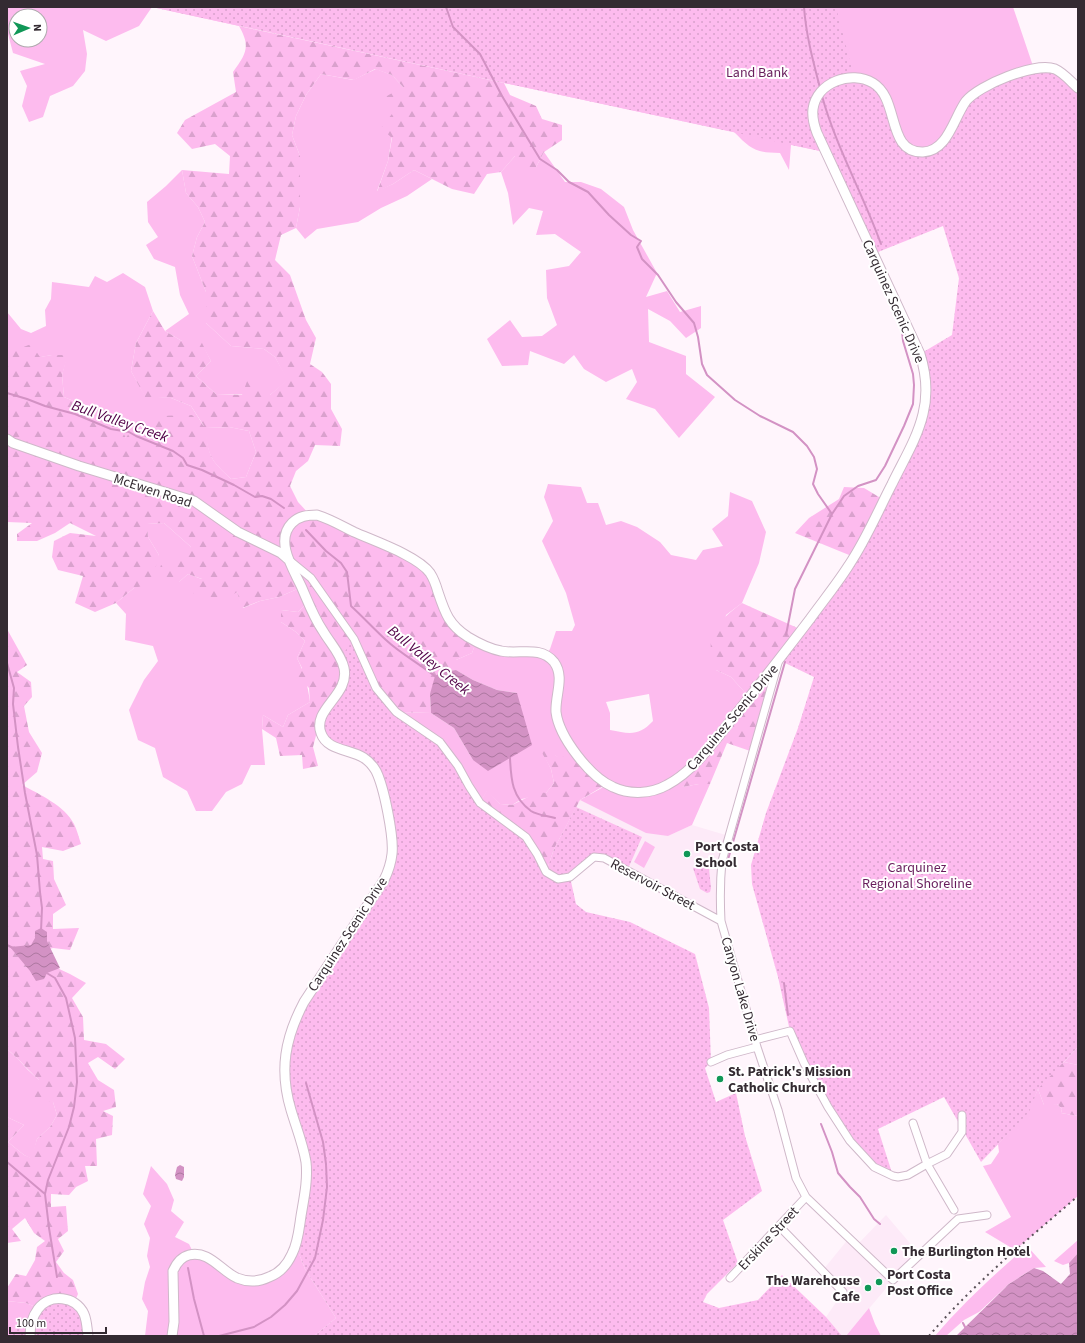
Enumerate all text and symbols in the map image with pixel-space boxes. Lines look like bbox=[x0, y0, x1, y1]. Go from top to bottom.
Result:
north arrow bbox=[8, 8, 48, 48]
text: N bbox=[30, 24, 45, 32]
park label: Land Bank bbox=[726, 63, 788, 83]
street label: Carquinez Scenic Drive bbox=[857, 237, 929, 366]
water label: Bull Valley Creek bbox=[69, 395, 172, 448]
street label: McEwen Road bbox=[111, 469, 194, 513]
water label: Bull Valley Creek bbox=[383, 621, 475, 701]
street label: Carquinez Scenic Drive bbox=[682, 660, 783, 775]
place label: Port Costa School bbox=[695, 837, 759, 873]
marker: Port Costa School bbox=[682, 849, 692, 859]
street label: Reservoir Street bbox=[607, 854, 699, 916]
park label: Carquinez Regional Shoreline bbox=[862, 858, 972, 894]
street label: Carquinez Scenic Drive bbox=[303, 873, 392, 996]
street label: Canyon Lake Drive bbox=[716, 935, 765, 1044]
place label: St. Patrick's Mission Catholic Church bbox=[728, 1062, 851, 1098]
marker: St. Patrick's Mission Catholic Church bbox=[715, 1074, 725, 1084]
street label: Erskine Street bbox=[734, 1202, 804, 1275]
place label: The Burlington Hotel bbox=[902, 1242, 1030, 1262]
marker: The Burlington Hotel bbox=[889, 1246, 899, 1256]
place label: Port Costa Post Office bbox=[887, 1265, 953, 1301]
place label: The Warehouse Cafe bbox=[766, 1271, 860, 1307]
marker: Port Costa Post Office bbox=[874, 1277, 884, 1287]
marker: The Warehouse Cafe bbox=[863, 1283, 873, 1293]
scale bar bbox=[10, 1309, 106, 1335]
text: 100 m bbox=[16, 1315, 46, 1332]

